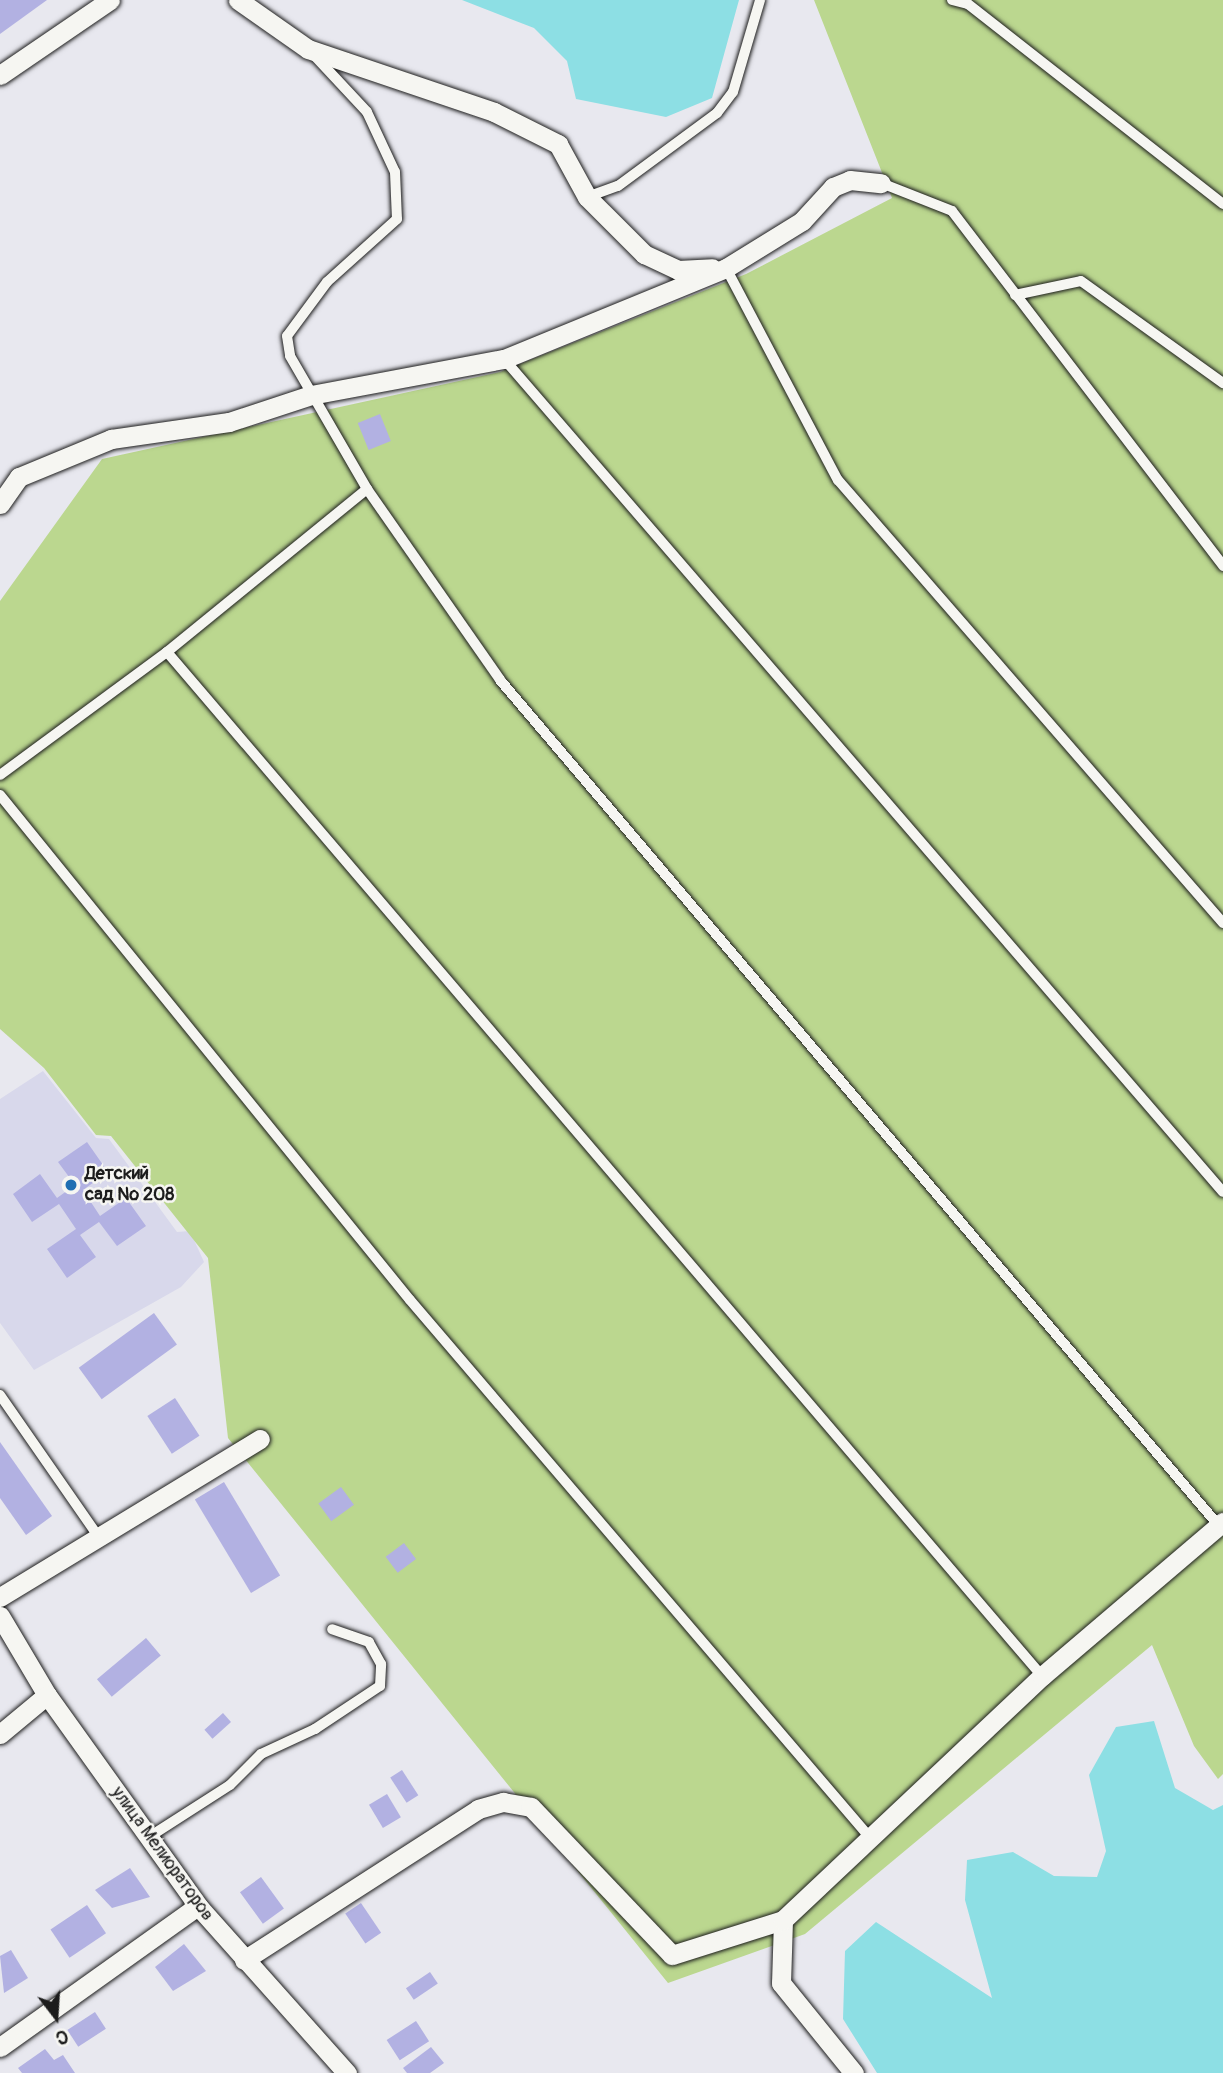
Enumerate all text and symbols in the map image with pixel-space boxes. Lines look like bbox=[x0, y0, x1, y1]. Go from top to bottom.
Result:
place label: Детский сад № 208 bbox=[85, 1164, 174, 1206]
marker: Детский сад № 208 bbox=[63, 1177, 79, 1193]
street label: улица Мелиораторов bbox=[106, 1783, 218, 1925]
north arrow bbox=[21, 1982, 91, 2052]
text: С bbox=[53, 2024, 71, 2050]

